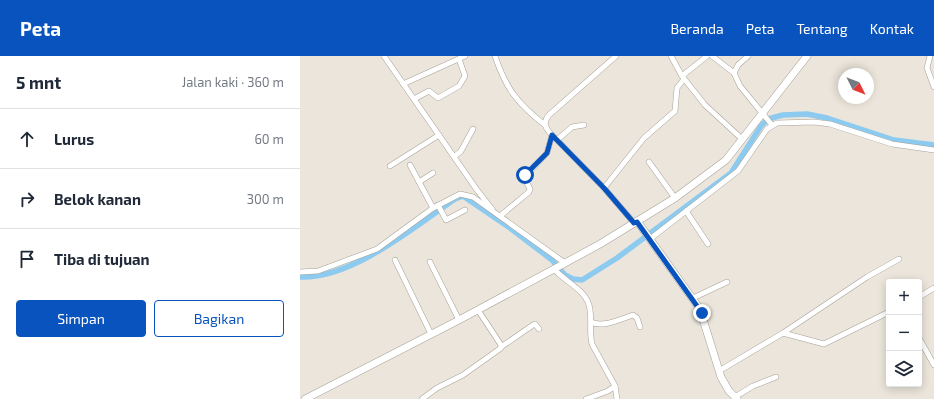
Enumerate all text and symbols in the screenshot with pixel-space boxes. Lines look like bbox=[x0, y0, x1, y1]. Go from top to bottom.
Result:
text: Peta bbox=[20, 17, 61, 40]
text: Beranda bbox=[670, 20, 724, 37]
text: Peta bbox=[746, 20, 774, 37]
text: Tentang bbox=[796, 20, 848, 37]
text: Kontak bbox=[870, 20, 914, 37]
north arrow bbox=[838, 68, 874, 104]
text: 5 mnt bbox=[16, 72, 61, 92]
text: Jalan kaki · 360 m bbox=[182, 74, 284, 90]
icon: ahead bbox=[16, 128, 38, 150]
text: Lurus bbox=[54, 130, 94, 148]
text: 60 m bbox=[254, 131, 284, 147]
route start bbox=[516, 166, 534, 184]
icon: right bbox=[16, 188, 38, 210]
text: Belok kanan bbox=[54, 190, 141, 208]
text: 300 m bbox=[247, 191, 284, 207]
icon: arrive bbox=[16, 248, 38, 270]
text: Tiba di tujuan bbox=[54, 250, 150, 268]
map controls bbox=[886, 279, 922, 387]
button: + bbox=[886, 279, 922, 315]
button: Simpan bbox=[16, 300, 146, 337]
button: Bagikan bbox=[154, 300, 284, 337]
route end bbox=[693, 304, 711, 322]
button: − bbox=[886, 315, 922, 351]
button: layers bbox=[886, 351, 922, 387]

